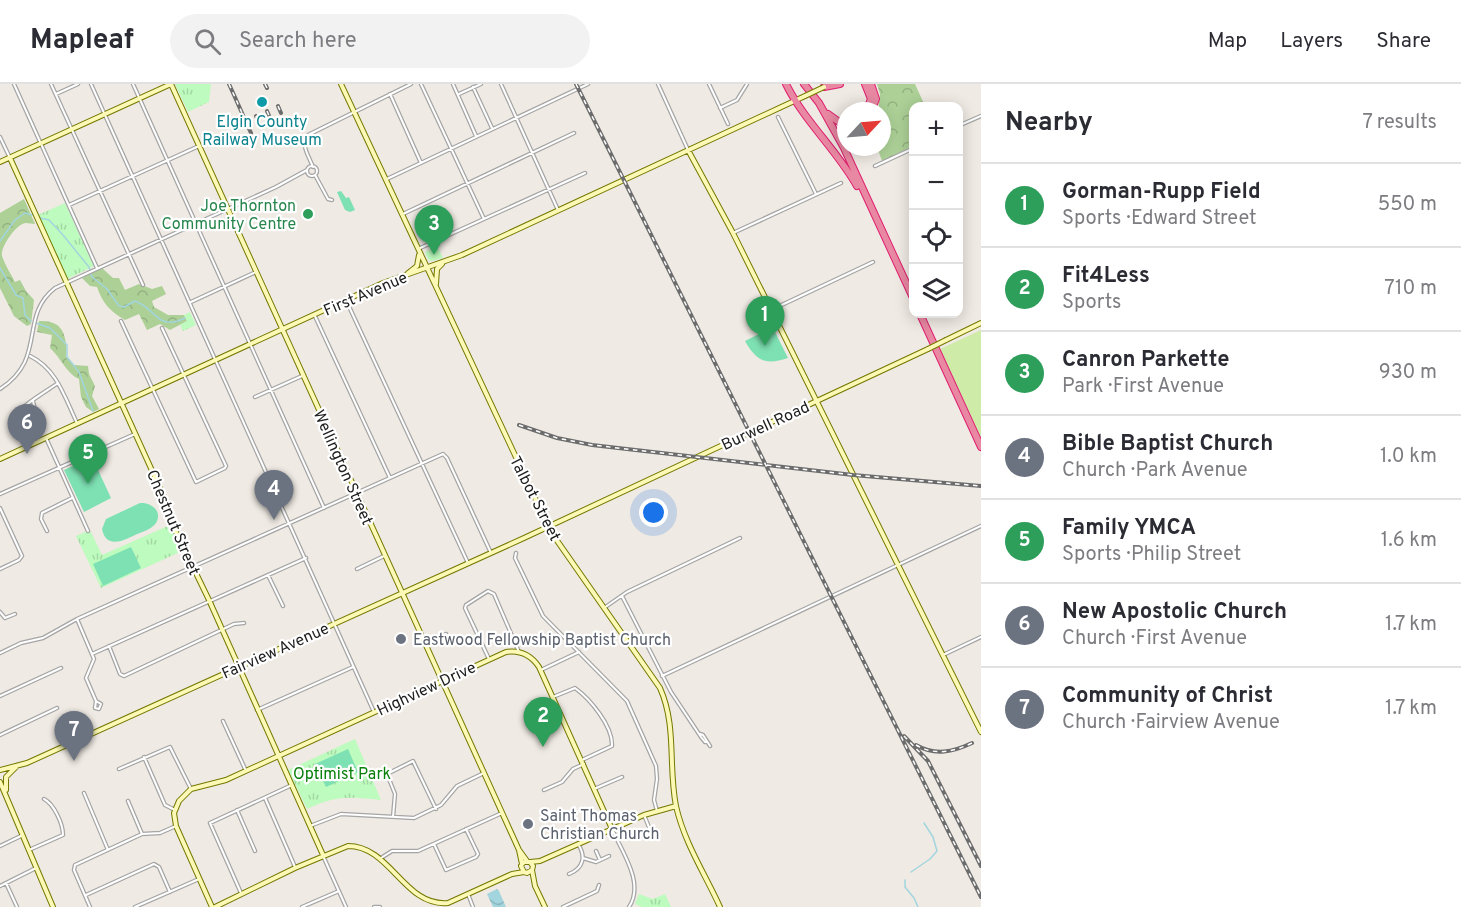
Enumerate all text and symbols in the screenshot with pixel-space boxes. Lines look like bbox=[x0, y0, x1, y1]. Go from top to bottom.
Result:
search box bbox=[170, 14, 590, 68]
text: Mapleaf bbox=[30, 23, 134, 59]
icon: search bbox=[191, 25, 224, 58]
text: Search here bbox=[239, 28, 357, 55]
text: Map bbox=[1208, 28, 1247, 55]
text: Layers bbox=[1280, 28, 1343, 55]
text: Share bbox=[1376, 28, 1431, 55]
marker: Elgin County Railway Museum bbox=[255, 95, 269, 109]
north arrow bbox=[837, 102, 891, 156]
map controls bbox=[909, 102, 963, 318]
button: + bbox=[909, 102, 963, 156]
text: Nearby bbox=[1005, 107, 1093, 140]
text: 7 results bbox=[1362, 110, 1437, 136]
place label: Elgin County Railway Museum bbox=[202, 113, 322, 151]
button: − bbox=[909, 156, 963, 210]
text: Gorman-Rupp Field bbox=[1062, 179, 1261, 206]
text: 1 bbox=[1021, 192, 1029, 218]
text: 550 m bbox=[1378, 192, 1437, 218]
place label: Joe Thornton Community Centre bbox=[161, 197, 296, 235]
pin: 3 bbox=[414, 206, 454, 255]
text: Sports · Edward Street bbox=[1062, 206, 1257, 232]
marker: Joe Thornton Community Centre bbox=[301, 207, 315, 221]
button: locate bbox=[909, 210, 963, 264]
text: Fit4Less bbox=[1062, 263, 1150, 290]
button: layers bbox=[909, 264, 963, 318]
street label: First Avenue bbox=[321, 268, 411, 321]
text: 2 bbox=[1018, 276, 1031, 302]
text: 710 m bbox=[1384, 276, 1437, 302]
text: Sports bbox=[1062, 290, 1122, 316]
pin: 1 bbox=[746, 296, 784, 346]
text: Canron Parkette bbox=[1062, 347, 1229, 374]
text: 3 bbox=[1019, 360, 1031, 386]
text: 930 m bbox=[1379, 360, 1437, 386]
text: Park · First Avenue bbox=[1062, 374, 1224, 400]
street label: Burwell Road bbox=[719, 398, 813, 456]
pin: 6 bbox=[8, 404, 46, 454]
street label: Wellington Street bbox=[308, 407, 377, 529]
text: Bible Baptist Church bbox=[1062, 431, 1273, 458]
pin: 5 bbox=[68, 434, 107, 484]
text: 4 bbox=[1018, 444, 1031, 470]
text: 1.0 km bbox=[1380, 444, 1437, 470]
street label: Talbot Street bbox=[504, 453, 564, 545]
text: Church · Park Avenue bbox=[1062, 458, 1248, 484]
street label: Chestnut Street bbox=[141, 467, 203, 579]
pin: 4 bbox=[254, 470, 294, 520]
your location bbox=[639, 498, 668, 527]
text: Family YMCA bbox=[1062, 515, 1196, 542]
text: 5 bbox=[1018, 528, 1031, 554]
text: 1.6 km bbox=[1381, 528, 1437, 554]
text: Sports · Philip Street bbox=[1062, 542, 1241, 568]
text: New Apostolic Church bbox=[1062, 599, 1287, 626]
text: 6 bbox=[1018, 612, 1031, 638]
text: 1.7 km bbox=[1385, 612, 1437, 638]
street label: Fairview Avenue bbox=[219, 619, 333, 684]
text: Church · First Avenue bbox=[1062, 626, 1247, 652]
place label: Eastwood Fellowship Baptist Church bbox=[413, 631, 671, 651]
marker: Eastwood Fellowship Baptist Church bbox=[394, 632, 408, 646]
street label: Highview Drive bbox=[374, 658, 480, 721]
text: Community of Christ bbox=[1062, 683, 1273, 710]
text: 7 bbox=[1019, 696, 1030, 722]
text: 1.7 km bbox=[1385, 696, 1437, 722]
pin: 2 bbox=[524, 698, 562, 747]
text: Church · Fairview Avenue bbox=[1062, 710, 1280, 736]
pin: 7 bbox=[54, 712, 94, 761]
park label: Optimist Park bbox=[293, 765, 391, 785]
place label: Saint Thomas Christian Church bbox=[540, 807, 660, 845]
marker: Saint Thomas Christian Church bbox=[521, 817, 535, 831]

